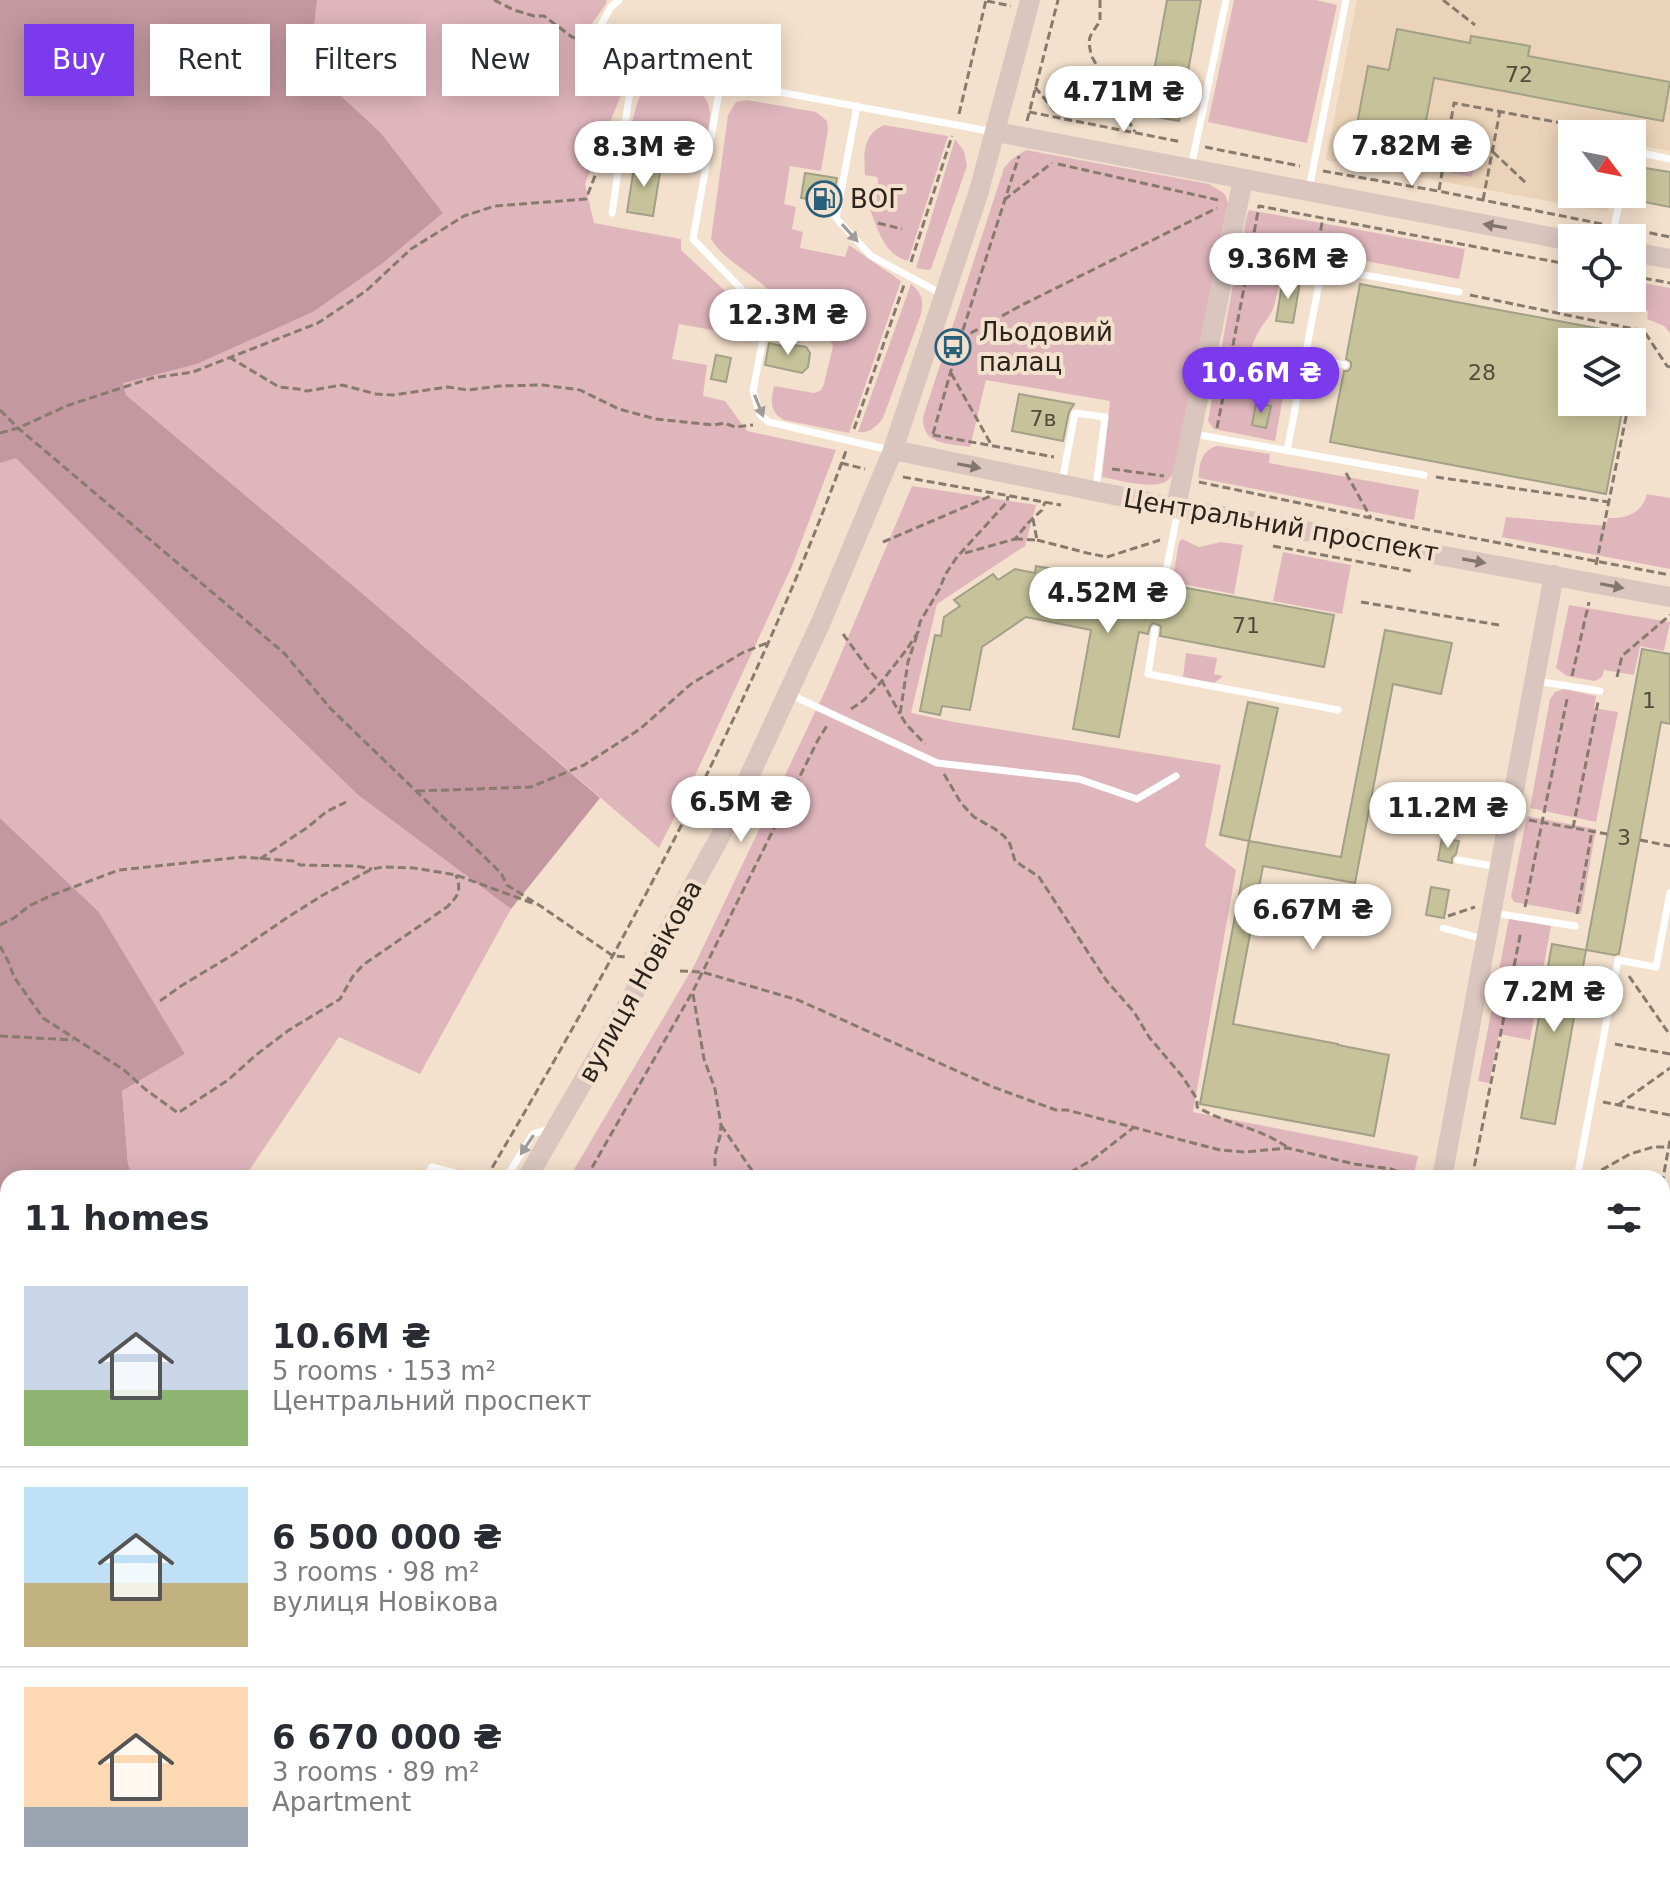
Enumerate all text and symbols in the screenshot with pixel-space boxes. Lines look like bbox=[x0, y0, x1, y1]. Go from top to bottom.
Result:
chip: Buy bbox=[24, 24, 134, 96]
chip: Rent bbox=[150, 24, 270, 96]
chip: Filters bbox=[286, 24, 426, 96]
chip: New bbox=[442, 24, 559, 96]
chip: Apartment bbox=[575, 24, 781, 96]
house number: 72 bbox=[1505, 62, 1533, 87]
pin: 4.71M ₴ bbox=[1050, 66, 1198, 134]
text: 4.71M ₴ bbox=[1063, 77, 1185, 107]
pin: 7.82M ₴ bbox=[1338, 120, 1486, 188]
north arrow bbox=[1558, 120, 1646, 208]
map controls bbox=[1558, 120, 1646, 416]
pin: 8.3M ₴ bbox=[579, 121, 709, 189]
text: 7.82M ₴ bbox=[1351, 131, 1473, 161]
text: 8.3M ₴ bbox=[592, 132, 696, 162]
fuel station icon: ВОГ bbox=[805, 180, 843, 218]
place label: ВОГ bbox=[850, 184, 904, 214]
one-way arrow bbox=[1483, 220, 1508, 232]
one-way arrow bbox=[841, 223, 858, 243]
button: locate bbox=[1558, 224, 1646, 312]
pin: 9.36M ₴ bbox=[1214, 233, 1362, 301]
text: 9.36M ₴ bbox=[1227, 244, 1349, 274]
pin: 12.3M ₴ bbox=[714, 289, 862, 357]
text: 12.3M ₴ bbox=[727, 300, 849, 330]
place label: Льодовий палац bbox=[979, 317, 1113, 377]
bus stop icon: Льодовий палац bbox=[934, 328, 972, 366]
button: layers bbox=[1558, 328, 1646, 416]
pin: 10.6M ₴ bbox=[1187, 347, 1335, 415]
text: 10.6M ₴ bbox=[1200, 358, 1322, 388]
house number: 28 bbox=[1468, 360, 1496, 385]
one-way arrow bbox=[753, 394, 766, 418]
house number: 7в bbox=[1030, 406, 1056, 431]
one-way arrow bbox=[957, 460, 982, 472]
street label: Центральний проспект bbox=[1121, 483, 1441, 567]
one-way arrow bbox=[1461, 555, 1486, 567]
pin: 4.52M ₴ bbox=[1034, 567, 1182, 635]
text: 4.52M ₴ bbox=[1047, 578, 1169, 608]
one-way arrow bbox=[1600, 580, 1625, 593]
house number: 71 bbox=[1232, 613, 1260, 638]
house number: 1 bbox=[1642, 688, 1656, 713]
pin: 6.5M ₴ bbox=[676, 776, 806, 844]
pin: 11.2M ₴ bbox=[1374, 782, 1522, 850]
text: 6.5M ₴ bbox=[689, 787, 793, 817]
text: 11.2M ₴ bbox=[1387, 793, 1509, 823]
house number: 3 bbox=[1617, 825, 1631, 850]
street label: вулиця Новікова bbox=[572, 875, 708, 1087]
pin: 6.67M ₴ bbox=[1239, 884, 1387, 952]
text: 6.67M ₴ bbox=[1252, 895, 1374, 925]
pin: 7.2M ₴ bbox=[1489, 966, 1619, 1034]
text: 7.2M ₴ bbox=[1502, 977, 1606, 1007]
one-way arrow bbox=[520, 1135, 535, 1156]
icon: filters bbox=[1602, 1196, 1646, 1240]
text: 11 homes bbox=[24, 1198, 209, 1238]
text: 10.6M ₴ bbox=[272, 1316, 431, 1356]
icon: home bbox=[88, 1318, 184, 1414]
icon: heart bbox=[1602, 1344, 1646, 1388]
text: 5 rooms · 153 m² bbox=[272, 1356, 496, 1386]
text: Центральний проспект bbox=[272, 1386, 591, 1416]
text: 6 500 000 ₴ bbox=[272, 1517, 502, 1557]
icon: home bbox=[88, 1519, 184, 1615]
icon: heart bbox=[1602, 1545, 1646, 1589]
text: 3 rooms · 98 m² bbox=[272, 1557, 480, 1587]
text: вулиця Новікова bbox=[272, 1587, 499, 1617]
text: 6 670 000 ₴ bbox=[272, 1717, 502, 1757]
icon: home bbox=[88, 1719, 184, 1815]
icon: heart bbox=[1602, 1745, 1646, 1789]
text: 3 rooms · 89 m² bbox=[272, 1757, 480, 1787]
text: Apartment bbox=[272, 1787, 411, 1817]

